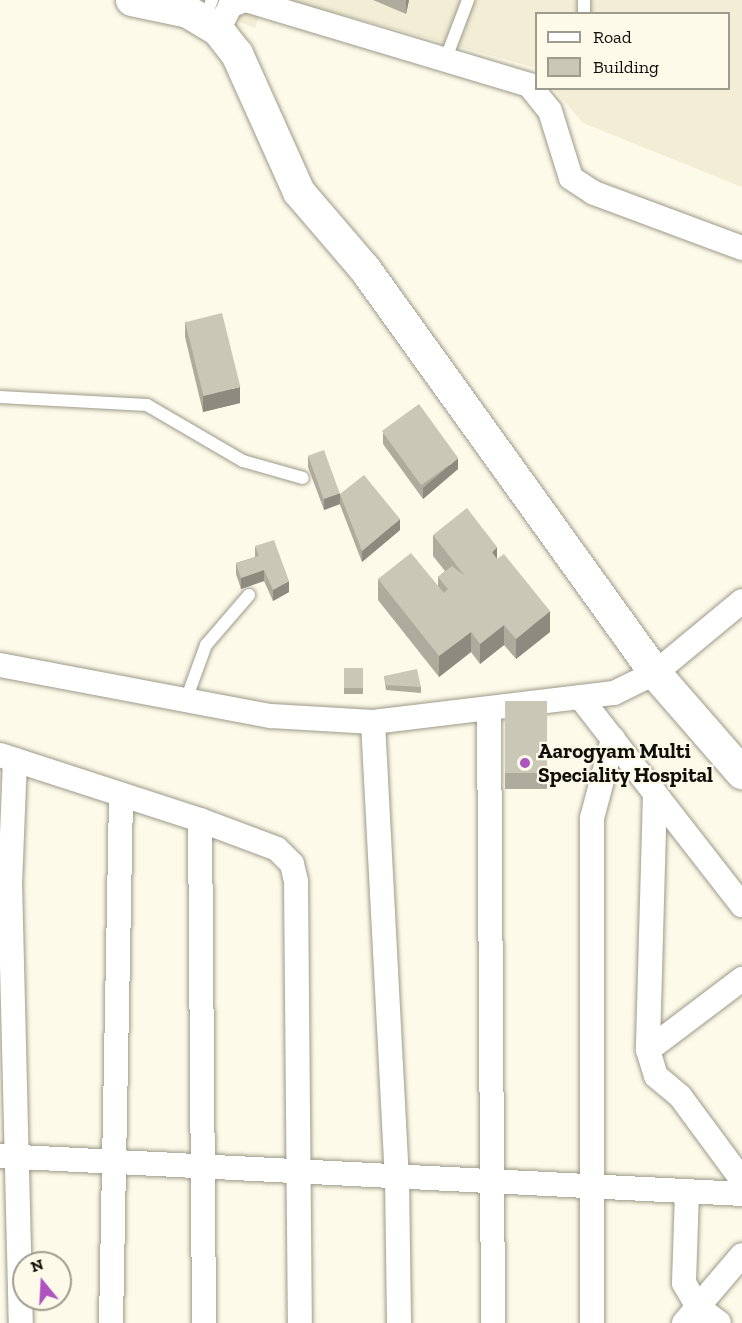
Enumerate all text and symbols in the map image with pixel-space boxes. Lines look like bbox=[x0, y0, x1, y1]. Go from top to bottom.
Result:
legend bbox=[535, 12, 730, 90]
text: Road bbox=[593, 26, 632, 48]
text: Building bbox=[593, 56, 659, 78]
place label: Aarogyam Multi Speciality Hospital bbox=[538, 738, 714, 788]
marker: Aarogyam Multi Speciality Hospital bbox=[516, 754, 534, 772]
north arrow bbox=[12, 1251, 72, 1311]
text: N bbox=[28, 1254, 46, 1276]

